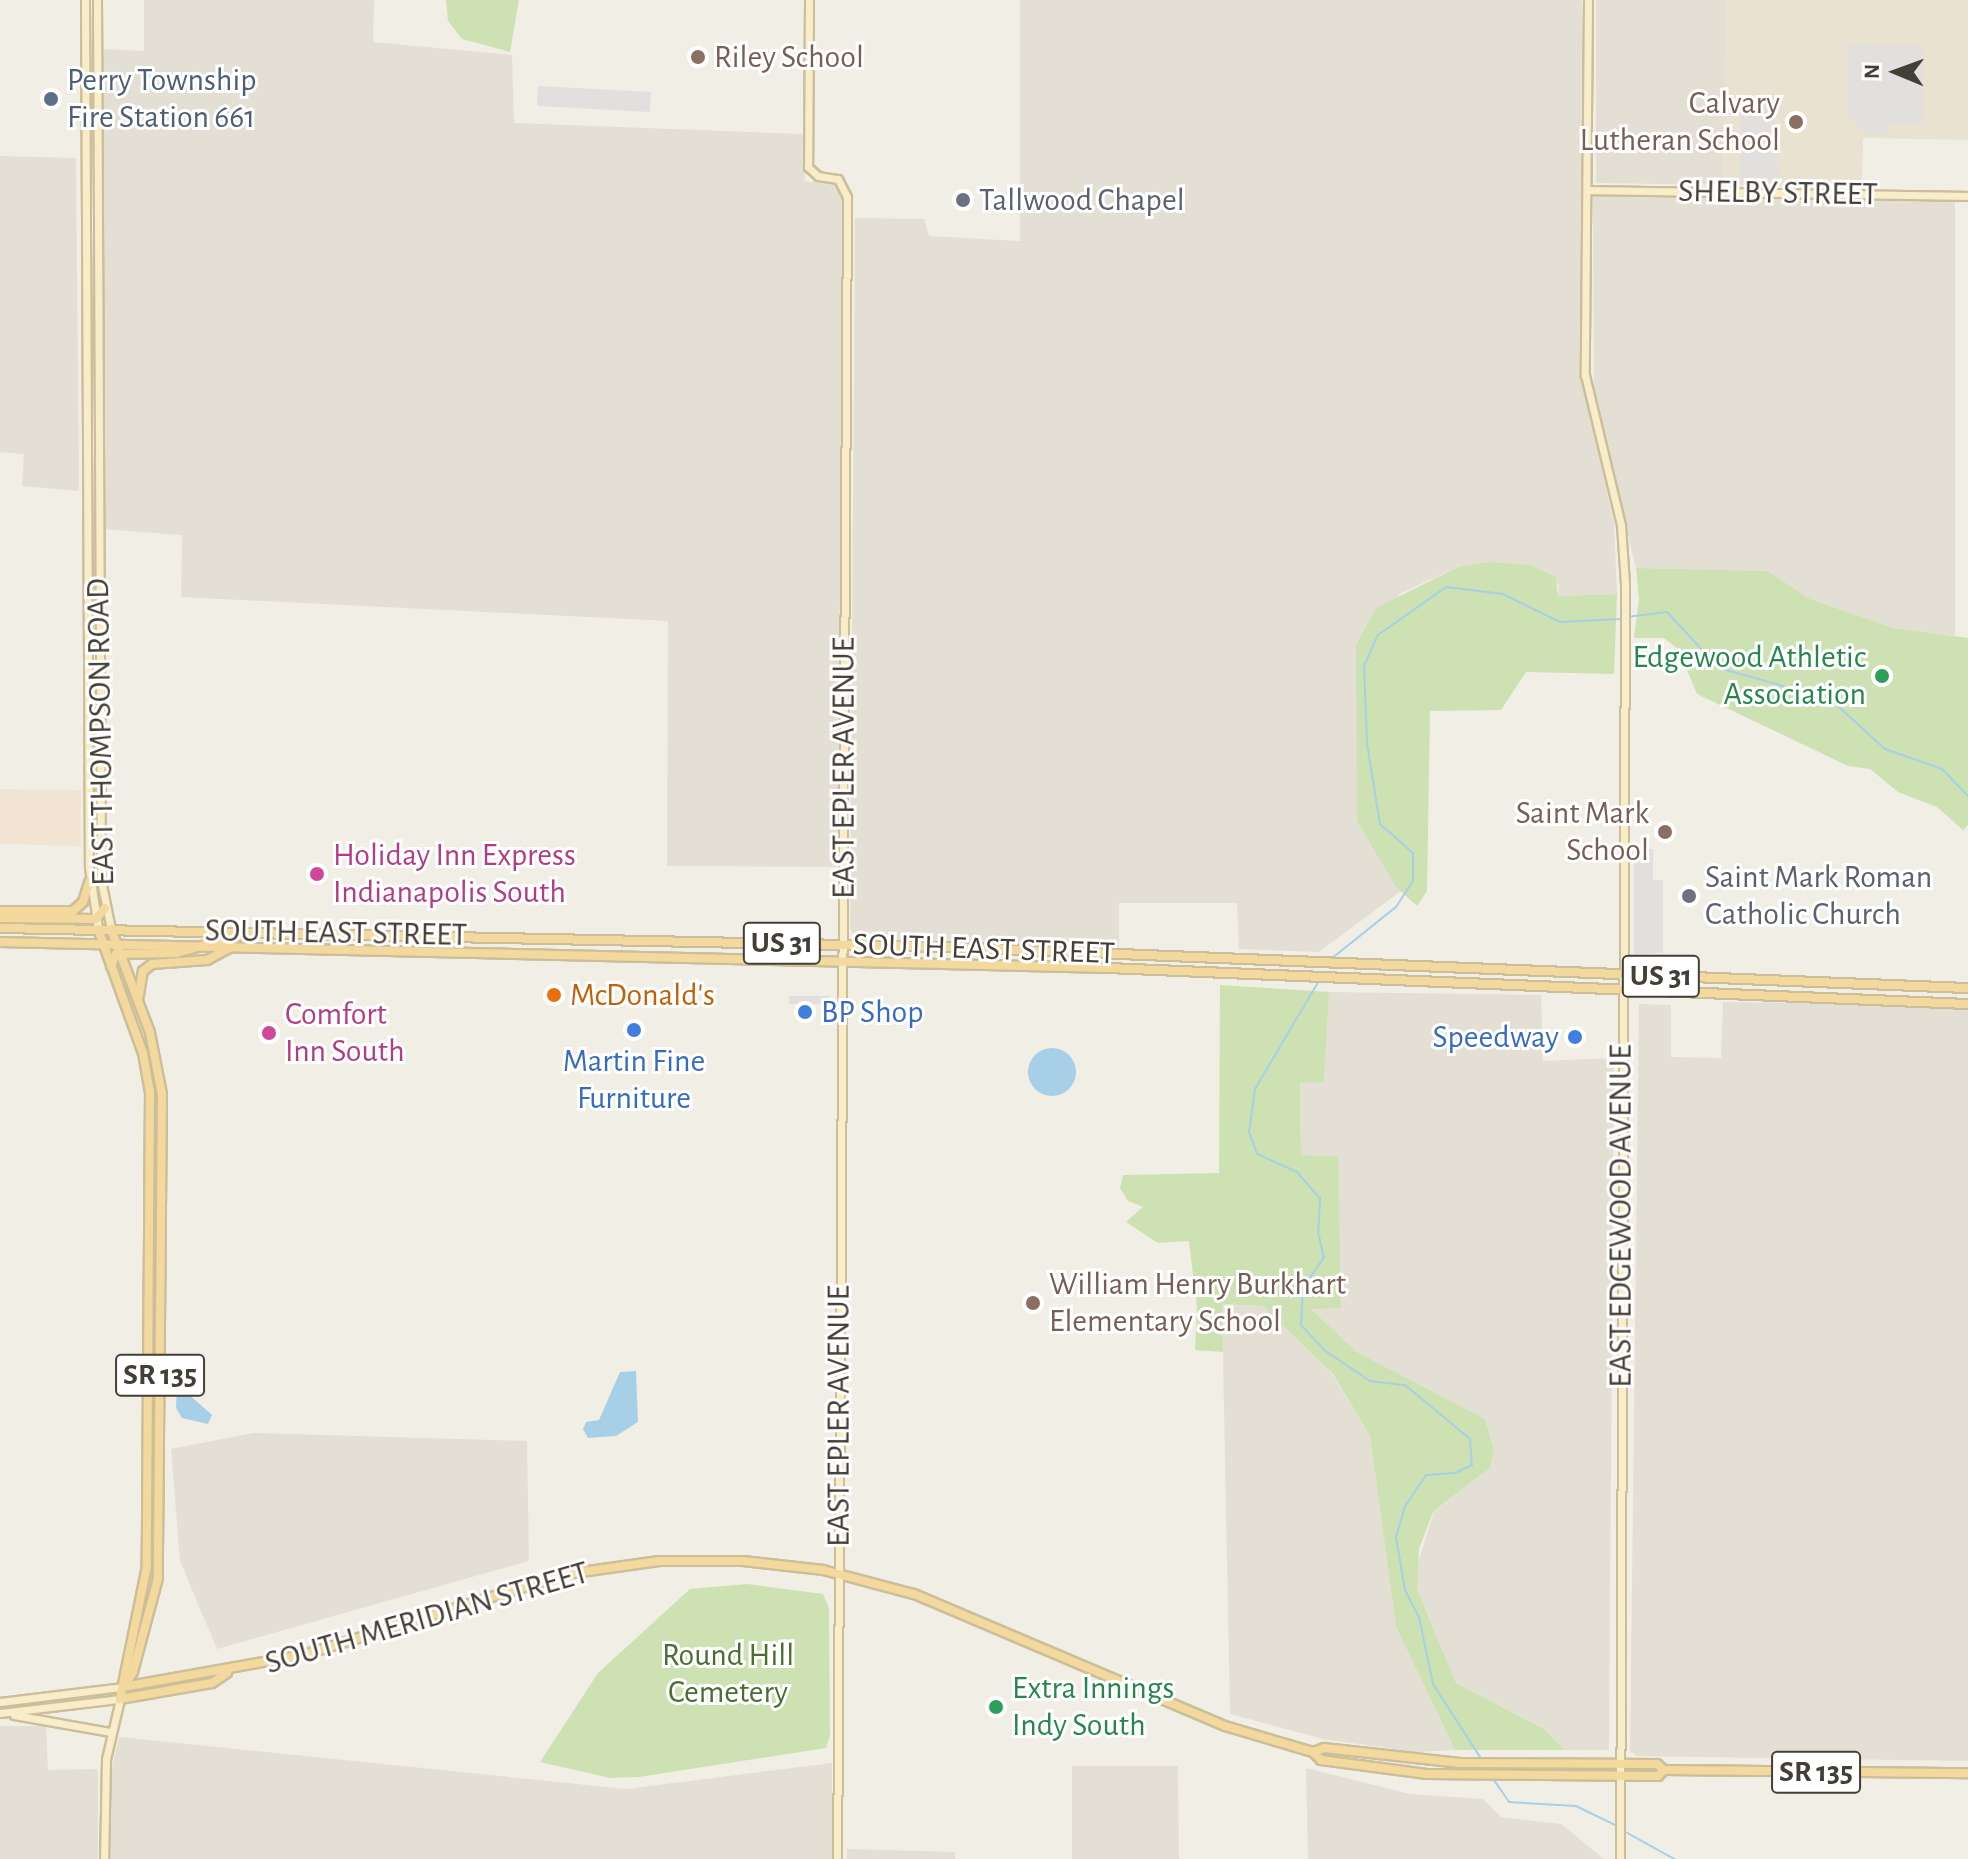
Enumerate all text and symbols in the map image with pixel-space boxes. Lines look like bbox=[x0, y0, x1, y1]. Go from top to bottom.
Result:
north arrow bbox=[1856, 32, 1936, 112]
place label: Riley School bbox=[714, 38, 864, 76]
marker: Riley School bbox=[689, 48, 707, 66]
place label: Perry Township Fire Station 661 bbox=[67, 62, 256, 137]
text: N bbox=[1861, 64, 1883, 79]
place label: Calvary Lutheran School bbox=[1580, 85, 1780, 160]
marker: Perry Township Fire Station 661 bbox=[42, 90, 60, 108]
marker: Calvary Lutheran School bbox=[1787, 113, 1805, 131]
street label: SHELBY STREET bbox=[1678, 172, 1878, 214]
place label: Tallwood Chapel bbox=[979, 181, 1185, 219]
marker: Tallwood Chapel bbox=[954, 191, 972, 209]
street label: EAST THOMPSON ROAD bbox=[79, 578, 123, 886]
street label: EAST EPLER AVENUE bbox=[825, 637, 863, 899]
place label: Edgewood Athletic Association bbox=[1632, 639, 1866, 714]
marker: Edgewood Athletic Association bbox=[1873, 667, 1891, 685]
place label: Saint Mark School bbox=[1516, 795, 1649, 870]
marker: Saint Mark School bbox=[1656, 823, 1674, 841]
place label: Holiday Inn Express Indianapolis South bbox=[333, 837, 576, 912]
place label: Saint Mark Roman Catholic Church bbox=[1705, 859, 1932, 934]
marker: Holiday Inn Express Indianapolis South bbox=[308, 865, 326, 883]
marker: Saint Mark Roman Catholic Church bbox=[1680, 887, 1698, 905]
street label: SOUTH EAST STREET bbox=[205, 912, 467, 954]
road number: US 31 bbox=[742, 917, 822, 969]
street label: SOUTH EAST STREET bbox=[852, 925, 1116, 973]
road number: US 31 bbox=[1621, 950, 1701, 1002]
place label: McDonald's bbox=[570, 976, 715, 1014]
marker: McDonald's bbox=[545, 986, 563, 1004]
place label: BP Shop bbox=[821, 993, 924, 1031]
place label: Comfort Inn South bbox=[285, 996, 405, 1071]
marker: BP Shop bbox=[796, 1003, 814, 1021]
place label: Speedway bbox=[1432, 1018, 1559, 1056]
marker: Martin Fine Furniture bbox=[625, 1021, 643, 1039]
marker: Comfort Inn South bbox=[260, 1024, 278, 1042]
marker: Speedway bbox=[1566, 1028, 1584, 1046]
place label: Martin Fine Furniture bbox=[563, 1043, 705, 1118]
street label: EAST EDGEWOOD AVENUE bbox=[1602, 1044, 1640, 1388]
place label: William Henry Burkhart Elementary School bbox=[1049, 1266, 1346, 1341]
street label: EAST EPLER AVENUE bbox=[820, 1285, 858, 1547]
marker: William Henry Burkhart Elementary School bbox=[1024, 1294, 1042, 1312]
road number: SR 135 bbox=[114, 1349, 206, 1401]
street label: SOUTH MERIDIAN STREET bbox=[261, 1553, 593, 1683]
park label: Round Hill Cemetery bbox=[662, 1637, 794, 1712]
place label: Extra Innings Indy South bbox=[1012, 1670, 1174, 1745]
marker: Extra Innings Indy South bbox=[987, 1698, 1005, 1716]
road number: SR 135 bbox=[1770, 1746, 1862, 1798]

